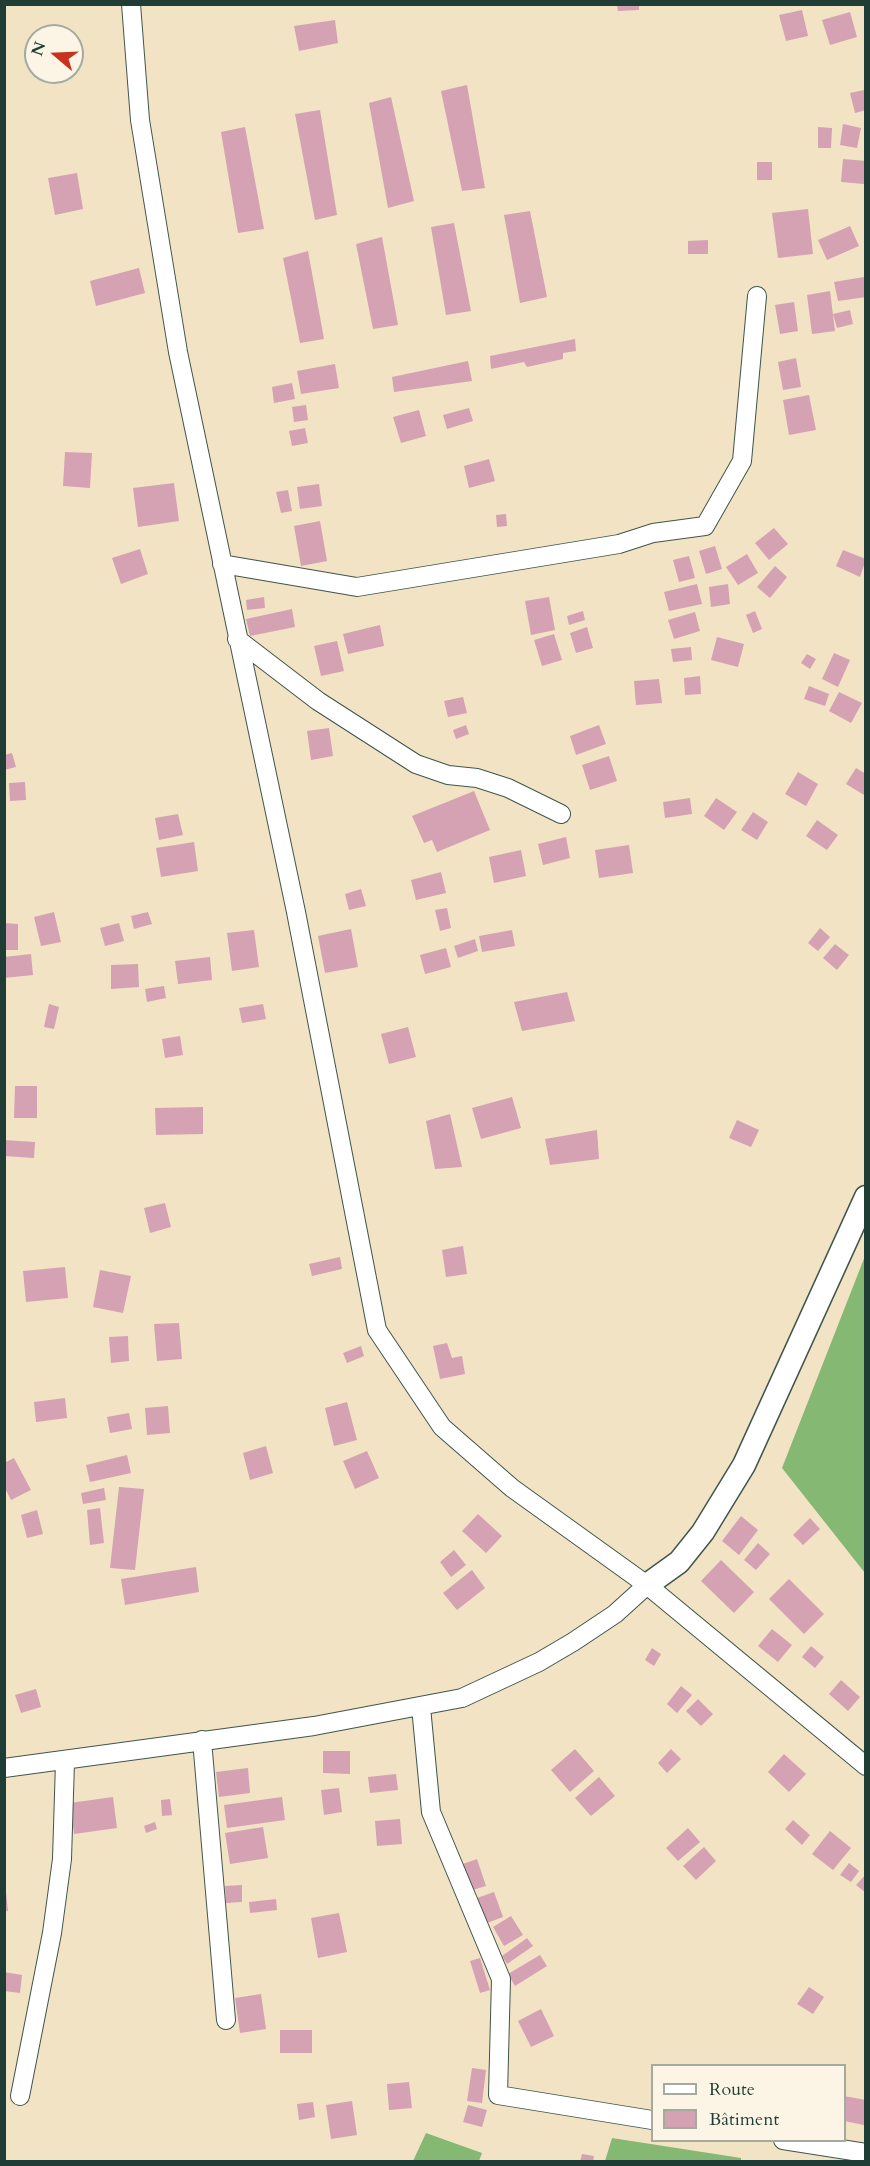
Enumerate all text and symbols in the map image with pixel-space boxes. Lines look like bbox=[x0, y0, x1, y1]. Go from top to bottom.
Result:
north arrow bbox=[24, 24, 84, 84]
text: N bbox=[26, 39, 52, 59]
legend bbox=[651, 2064, 846, 2142]
text: Route bbox=[709, 2077, 755, 2102]
text: Bâtiment bbox=[709, 2107, 779, 2132]

